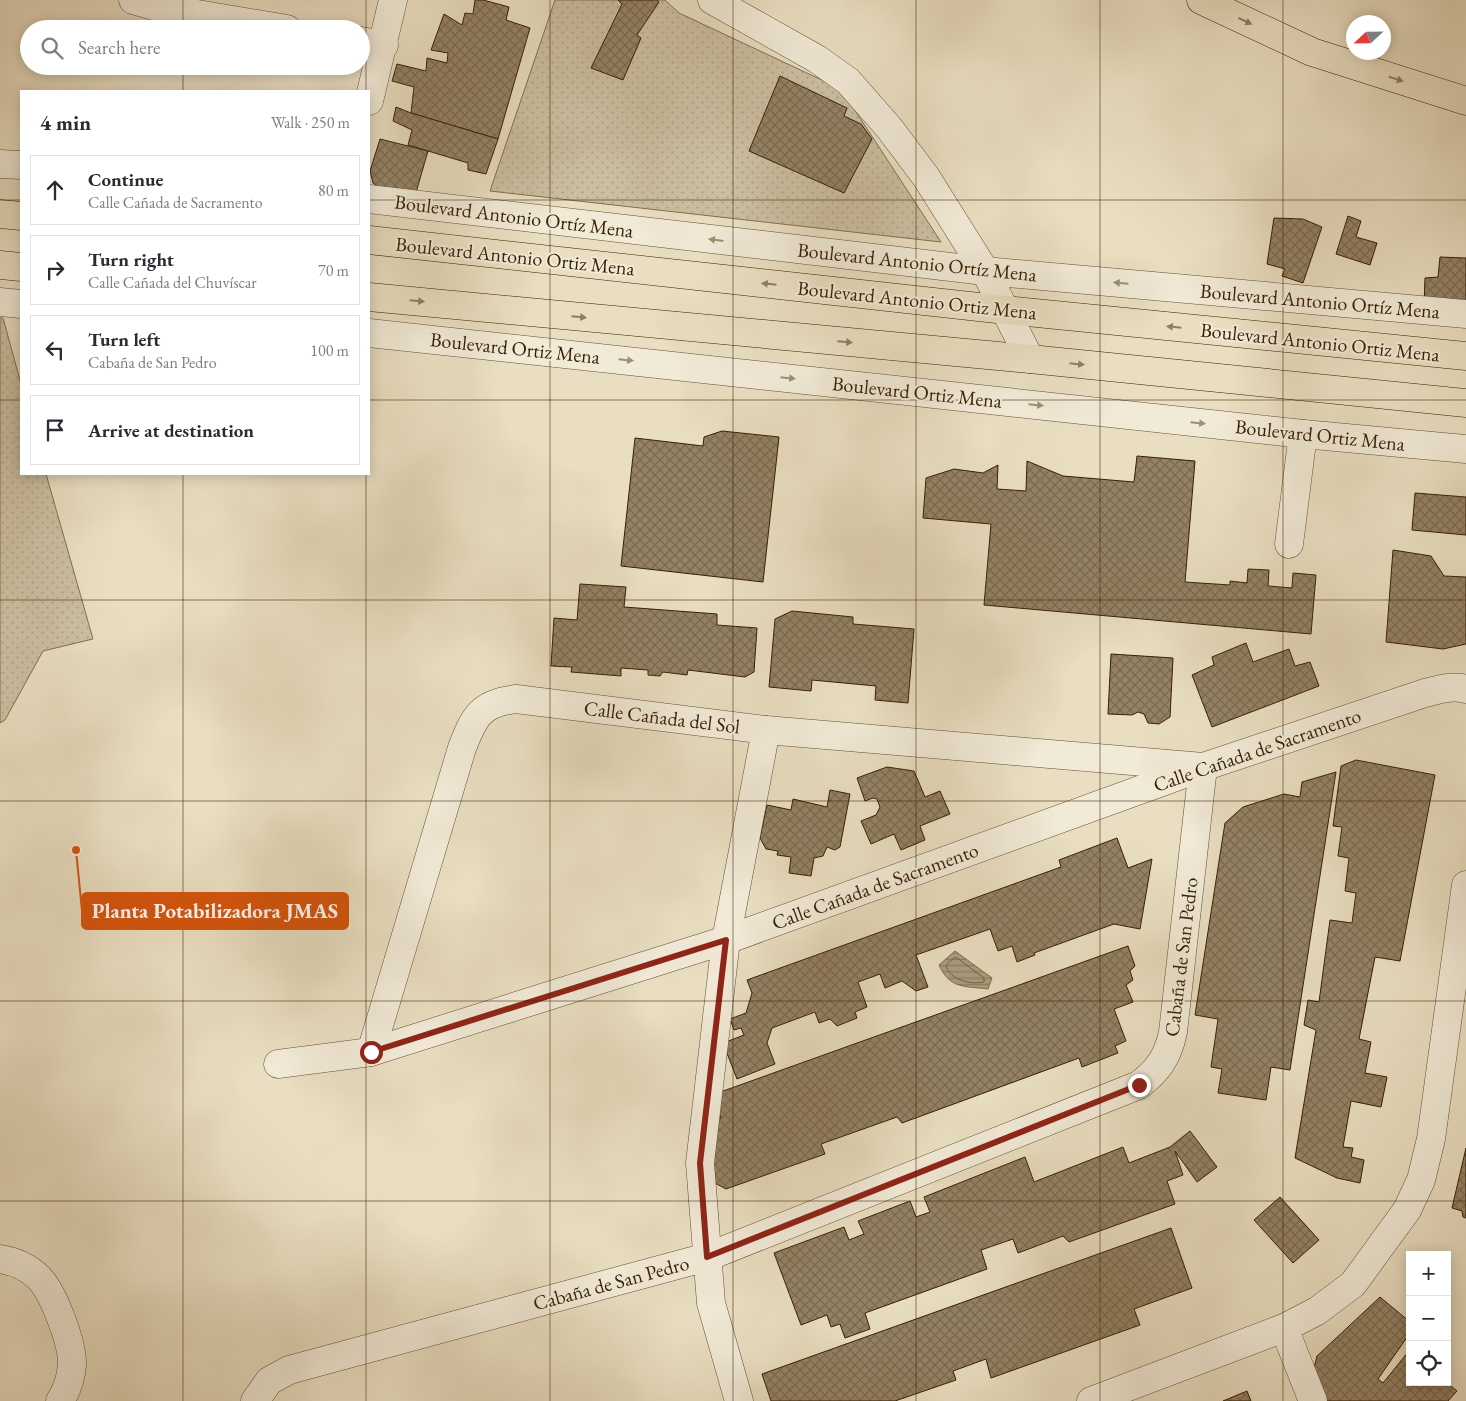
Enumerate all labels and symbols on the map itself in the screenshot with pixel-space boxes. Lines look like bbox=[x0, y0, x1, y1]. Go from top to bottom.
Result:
north arrow bbox=[1346, 15, 1391, 60]
one-way arrow bbox=[1238, 17, 1252, 25]
one-way arrow bbox=[1389, 76, 1404, 83]
street label: Boulevard Antonio Ortíz Mena bbox=[393, 188, 635, 244]
street label: Boulevard Antonio Ortiz Mena bbox=[394, 230, 636, 282]
one-way arrow bbox=[708, 236, 724, 244]
street label: Boulevard Antonio Ortíz Mena bbox=[796, 236, 1038, 288]
street label: Boulevard Antonio Ortiz Mena bbox=[796, 274, 1038, 326]
street label: Boulevard Antonio Ortíz Mena bbox=[1199, 278, 1441, 324]
one-way arrow bbox=[1113, 279, 1129, 287]
one-way arrow bbox=[760, 280, 776, 288]
one-way arrow bbox=[410, 298, 426, 306]
one-way arrow bbox=[571, 313, 587, 321]
street label: Boulevard Antonio Ortiz Mena bbox=[1199, 316, 1441, 368]
one-way arrow bbox=[1165, 323, 1181, 331]
street label: Boulevard Ortiz Mena bbox=[429, 326, 601, 370]
one-way arrow bbox=[838, 338, 854, 346]
one-way arrow bbox=[618, 356, 634, 364]
one-way arrow bbox=[1069, 360, 1085, 368]
street label: Boulevard Ortiz Mena bbox=[831, 370, 1003, 414]
one-way arrow bbox=[780, 374, 796, 382]
one-way arrow bbox=[1028, 401, 1044, 409]
street label: Boulevard Ortiz Mena bbox=[1234, 413, 1406, 457]
one-way arrow bbox=[1190, 419, 1206, 427]
street label: Calle Cañada del Sol bbox=[583, 695, 742, 739]
street label: Calle Cañada de Sacramento bbox=[1150, 702, 1364, 798]
street label: Calle Cañada de Sacramento bbox=[768, 836, 982, 936]
street label: Cabaña de San Pedro bbox=[1158, 876, 1204, 1038]
callout: Planta Potabilizadora JMAS bbox=[82, 893, 348, 929]
text: Planta Potabilizadora JMAS bbox=[92, 897, 338, 924]
route start bbox=[360, 1041, 383, 1064]
route end bbox=[1128, 1074, 1151, 1097]
street label: Cabaña de San Pedro bbox=[530, 1250, 692, 1316]

